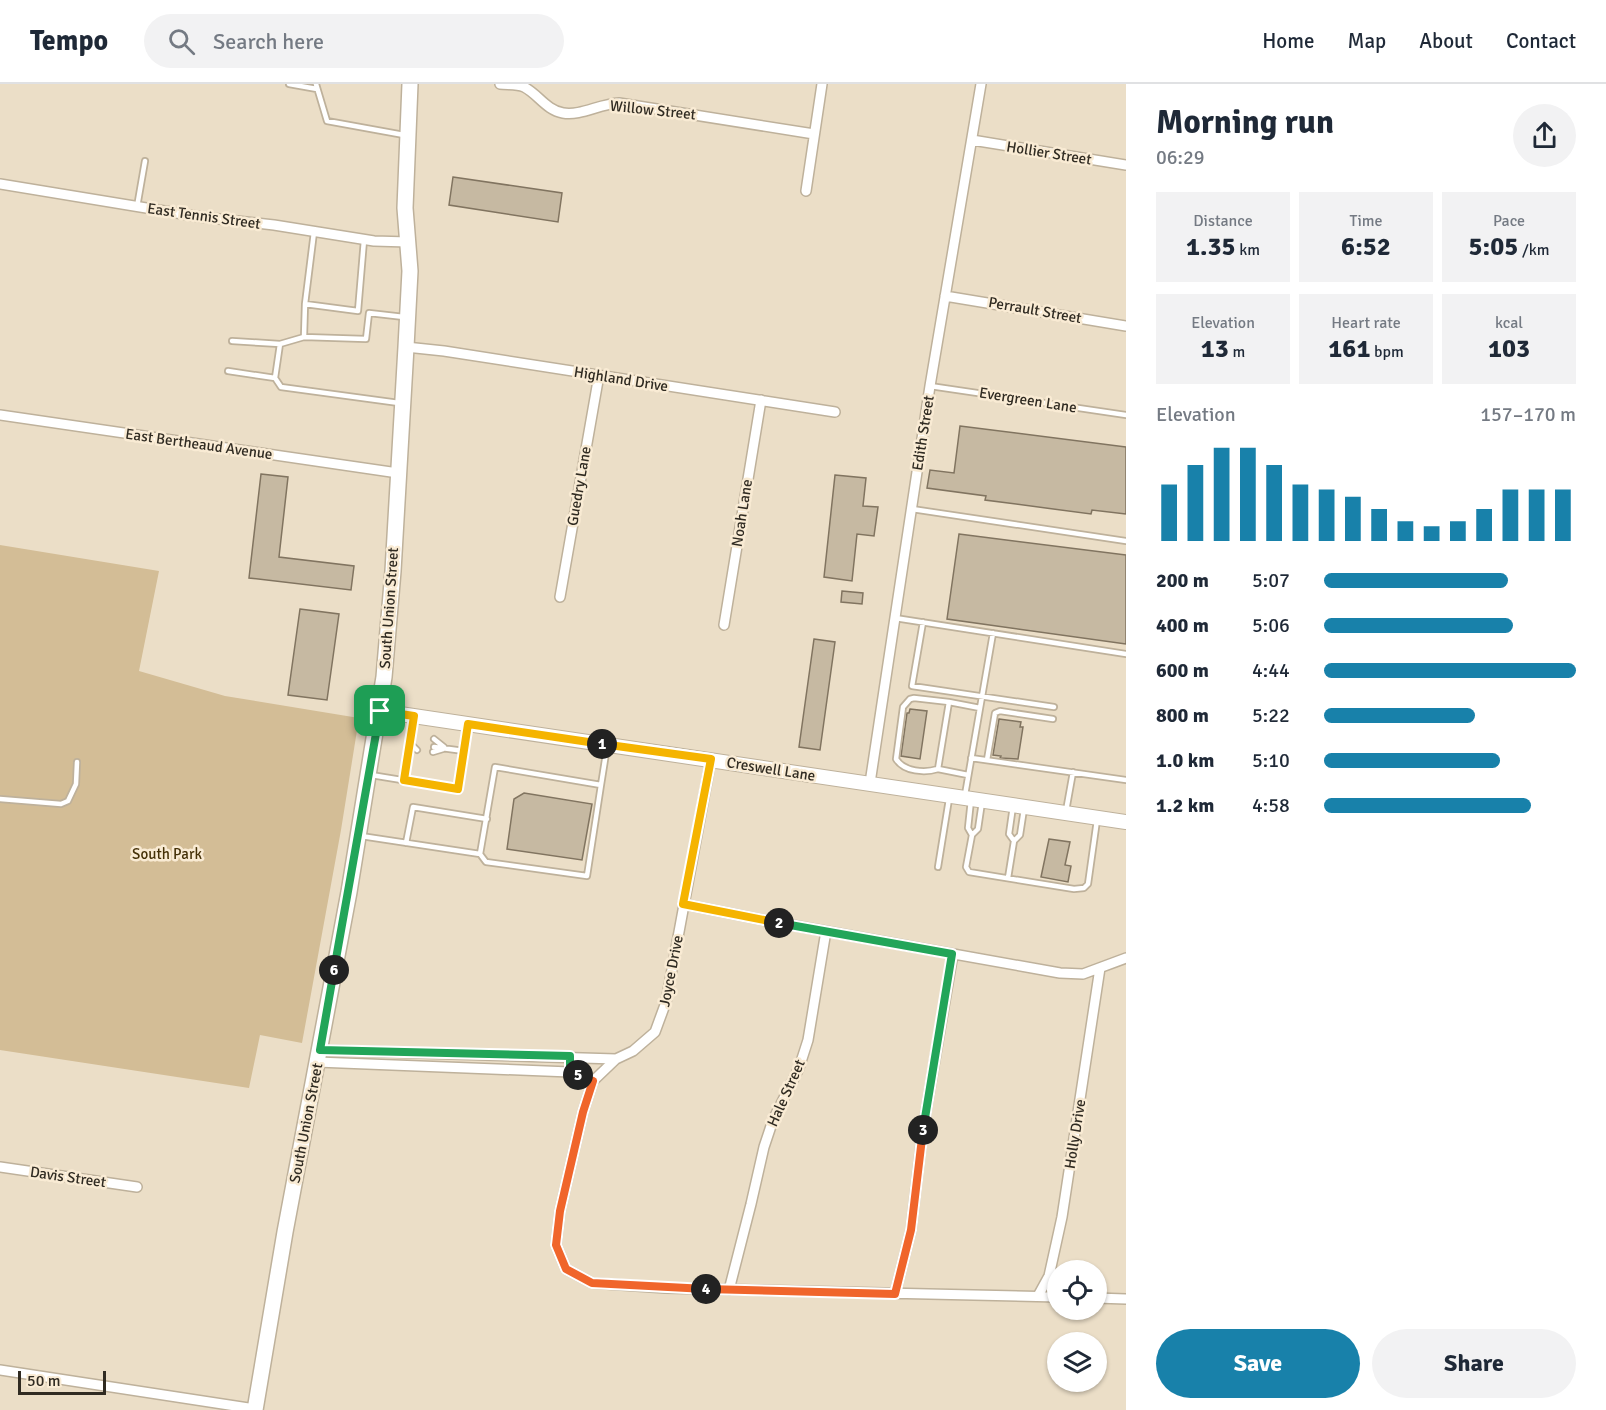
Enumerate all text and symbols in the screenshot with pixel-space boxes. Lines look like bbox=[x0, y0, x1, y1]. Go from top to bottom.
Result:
search box bbox=[144, 14, 564, 68]
text: Tempo bbox=[30, 24, 108, 58]
icon: search bbox=[165, 25, 198, 58]
text: Search here bbox=[213, 28, 324, 55]
text: Home bbox=[1262, 28, 1315, 54]
text: Map bbox=[1348, 28, 1386, 54]
text: About bbox=[1419, 28, 1473, 54]
text: Contact bbox=[1506, 28, 1576, 54]
street label: Willow Street bbox=[609, 97, 697, 123]
text: Morning run bbox=[1156, 102, 1334, 143]
button: share bbox=[1513, 104, 1576, 167]
street label: Hollier Street bbox=[1005, 137, 1093, 169]
text: 06:29 bbox=[1156, 145, 1205, 170]
street label: East Tennis Street bbox=[146, 199, 262, 233]
text: Distance bbox=[1193, 211, 1253, 231]
text: Time bbox=[1350, 211, 1382, 231]
text: Pace bbox=[1493, 211, 1525, 231]
text: 1.35 bbox=[1186, 231, 1236, 263]
text: 6:52 bbox=[1341, 231, 1391, 263]
text: 5:05 bbox=[1469, 231, 1518, 263]
text: km bbox=[1236, 240, 1260, 260]
text: /km bbox=[1518, 240, 1549, 260]
street label: Perrault Street bbox=[987, 293, 1083, 327]
text: Elevation bbox=[1191, 313, 1255, 333]
text: Heart rate bbox=[1331, 313, 1401, 333]
text: kcal bbox=[1495, 313, 1523, 333]
text: 13 bbox=[1201, 333, 1229, 365]
text: 161 bbox=[1328, 333, 1370, 365]
text: 103 bbox=[1488, 333, 1530, 365]
text: m bbox=[1229, 342, 1245, 362]
text: bpm bbox=[1370, 342, 1404, 362]
street label: Highland Drive bbox=[573, 363, 669, 395]
street label: Evergreen Lane bbox=[978, 383, 1078, 417]
street label: Edith Street bbox=[908, 394, 938, 472]
text: Elevation bbox=[1156, 402, 1236, 427]
text: 157–170 m bbox=[1480, 402, 1576, 427]
street label: East Bertheaud Avenue bbox=[124, 425, 274, 463]
street label: Guedry Lane bbox=[563, 445, 595, 527]
street label: Noah Lane bbox=[728, 478, 756, 548]
street label: South Union Street bbox=[376, 547, 402, 669]
text: 200 m bbox=[1156, 568, 1209, 593]
text: 5:07 bbox=[1252, 568, 1290, 593]
text: 400 m bbox=[1156, 613, 1209, 638]
text: 5:06 bbox=[1252, 613, 1290, 638]
text: 600 m bbox=[1156, 658, 1209, 683]
text: 4:44 bbox=[1252, 658, 1290, 683]
pin bbox=[354, 685, 405, 736]
icon: arrive bbox=[363, 694, 396, 727]
text: 800 m bbox=[1156, 703, 1209, 728]
text: 5:22 bbox=[1252, 703, 1290, 728]
pin: 1 bbox=[587, 729, 617, 759]
text: 1 bbox=[598, 734, 606, 754]
text: 1.0 km bbox=[1156, 748, 1214, 773]
text: 5:10 bbox=[1252, 748, 1290, 773]
street label: Creswell Lane bbox=[725, 753, 817, 785]
text: 1.2 km bbox=[1156, 793, 1214, 818]
text: 4:58 bbox=[1252, 793, 1290, 818]
park label: South Park bbox=[132, 845, 202, 863]
pin: 2 bbox=[764, 908, 794, 938]
text: 2 bbox=[775, 913, 783, 933]
street label: Joyce Drive bbox=[655, 934, 687, 1008]
pin: 6 bbox=[319, 955, 349, 985]
text: 6 bbox=[330, 960, 338, 980]
street label: Hale Street bbox=[763, 1057, 809, 1129]
pin: 5 bbox=[563, 1060, 593, 1090]
street label: South Union Street bbox=[286, 1062, 326, 1184]
text: 5 bbox=[574, 1065, 582, 1085]
street label: Holly Drive bbox=[1061, 1098, 1089, 1170]
pin: 3 bbox=[908, 1115, 938, 1145]
text: 3 bbox=[919, 1120, 927, 1140]
street label: Davis Street bbox=[29, 1163, 107, 1191]
map controls bbox=[1047, 1260, 1107, 1392]
button: locate bbox=[1047, 1260, 1107, 1320]
pin: 4 bbox=[691, 1274, 721, 1304]
text: 4 bbox=[702, 1279, 710, 1299]
button: Save bbox=[1156, 1329, 1360, 1398]
button: Share bbox=[1372, 1329, 1576, 1398]
button: layers bbox=[1047, 1332, 1107, 1392]
scale bar bbox=[18, 1368, 106, 1396]
text: 50 m bbox=[27, 1371, 61, 1391]

